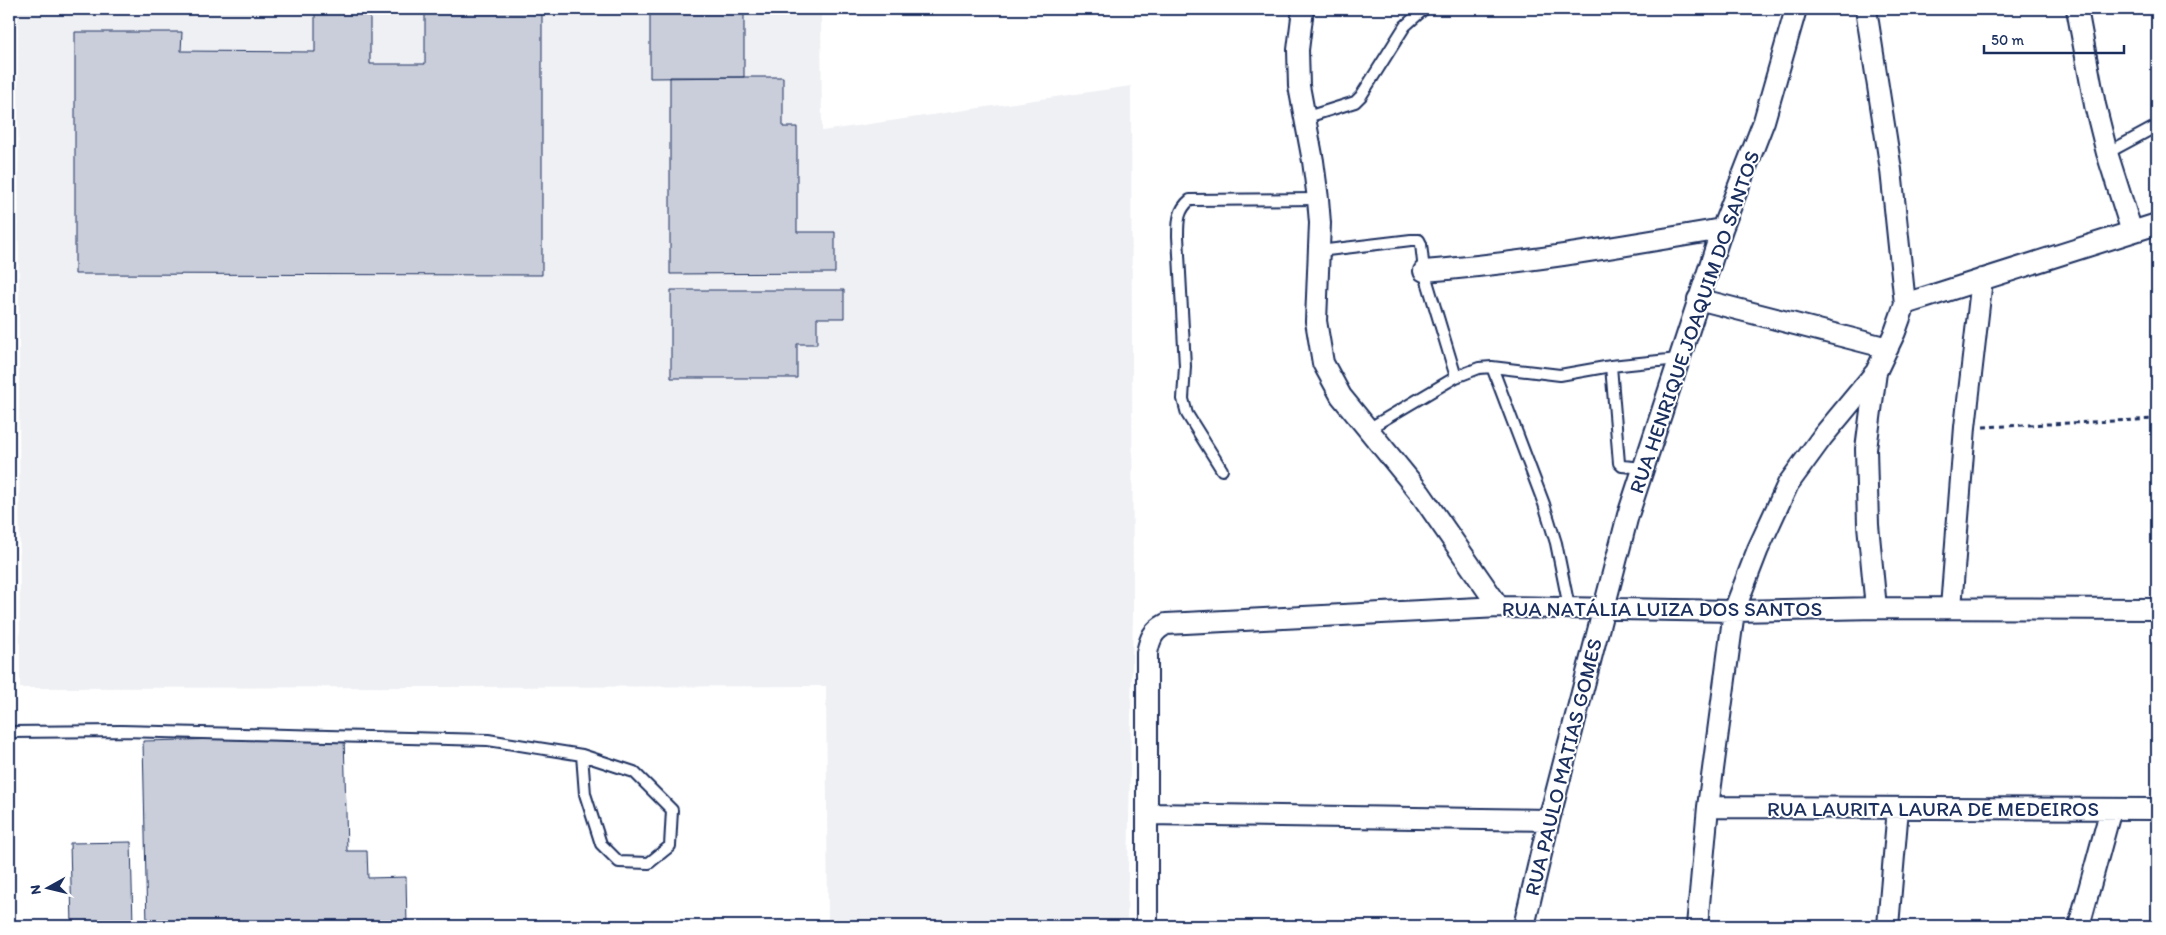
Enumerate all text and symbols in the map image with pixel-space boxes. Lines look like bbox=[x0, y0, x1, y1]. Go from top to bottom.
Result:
scale bar bbox=[1984, 22, 2124, 54]
text: 50 m bbox=[1991, 31, 2024, 49]
street label: RUA HENRIQUE JOAQUIM DO SANTOS bbox=[1623, 147, 1765, 497]
street label: RUA NATÁLIA LUIZA DOS SANTOS bbox=[1502, 596, 1822, 621]
street label: RUA PAULO MATIAS GOMES bbox=[1519, 636, 1607, 898]
street label: RUA LAURITA LAURA DE MEDEIROS bbox=[1767, 796, 2099, 821]
north arrow bbox=[22, 862, 72, 912]
text: N bbox=[27, 884, 45, 896]

